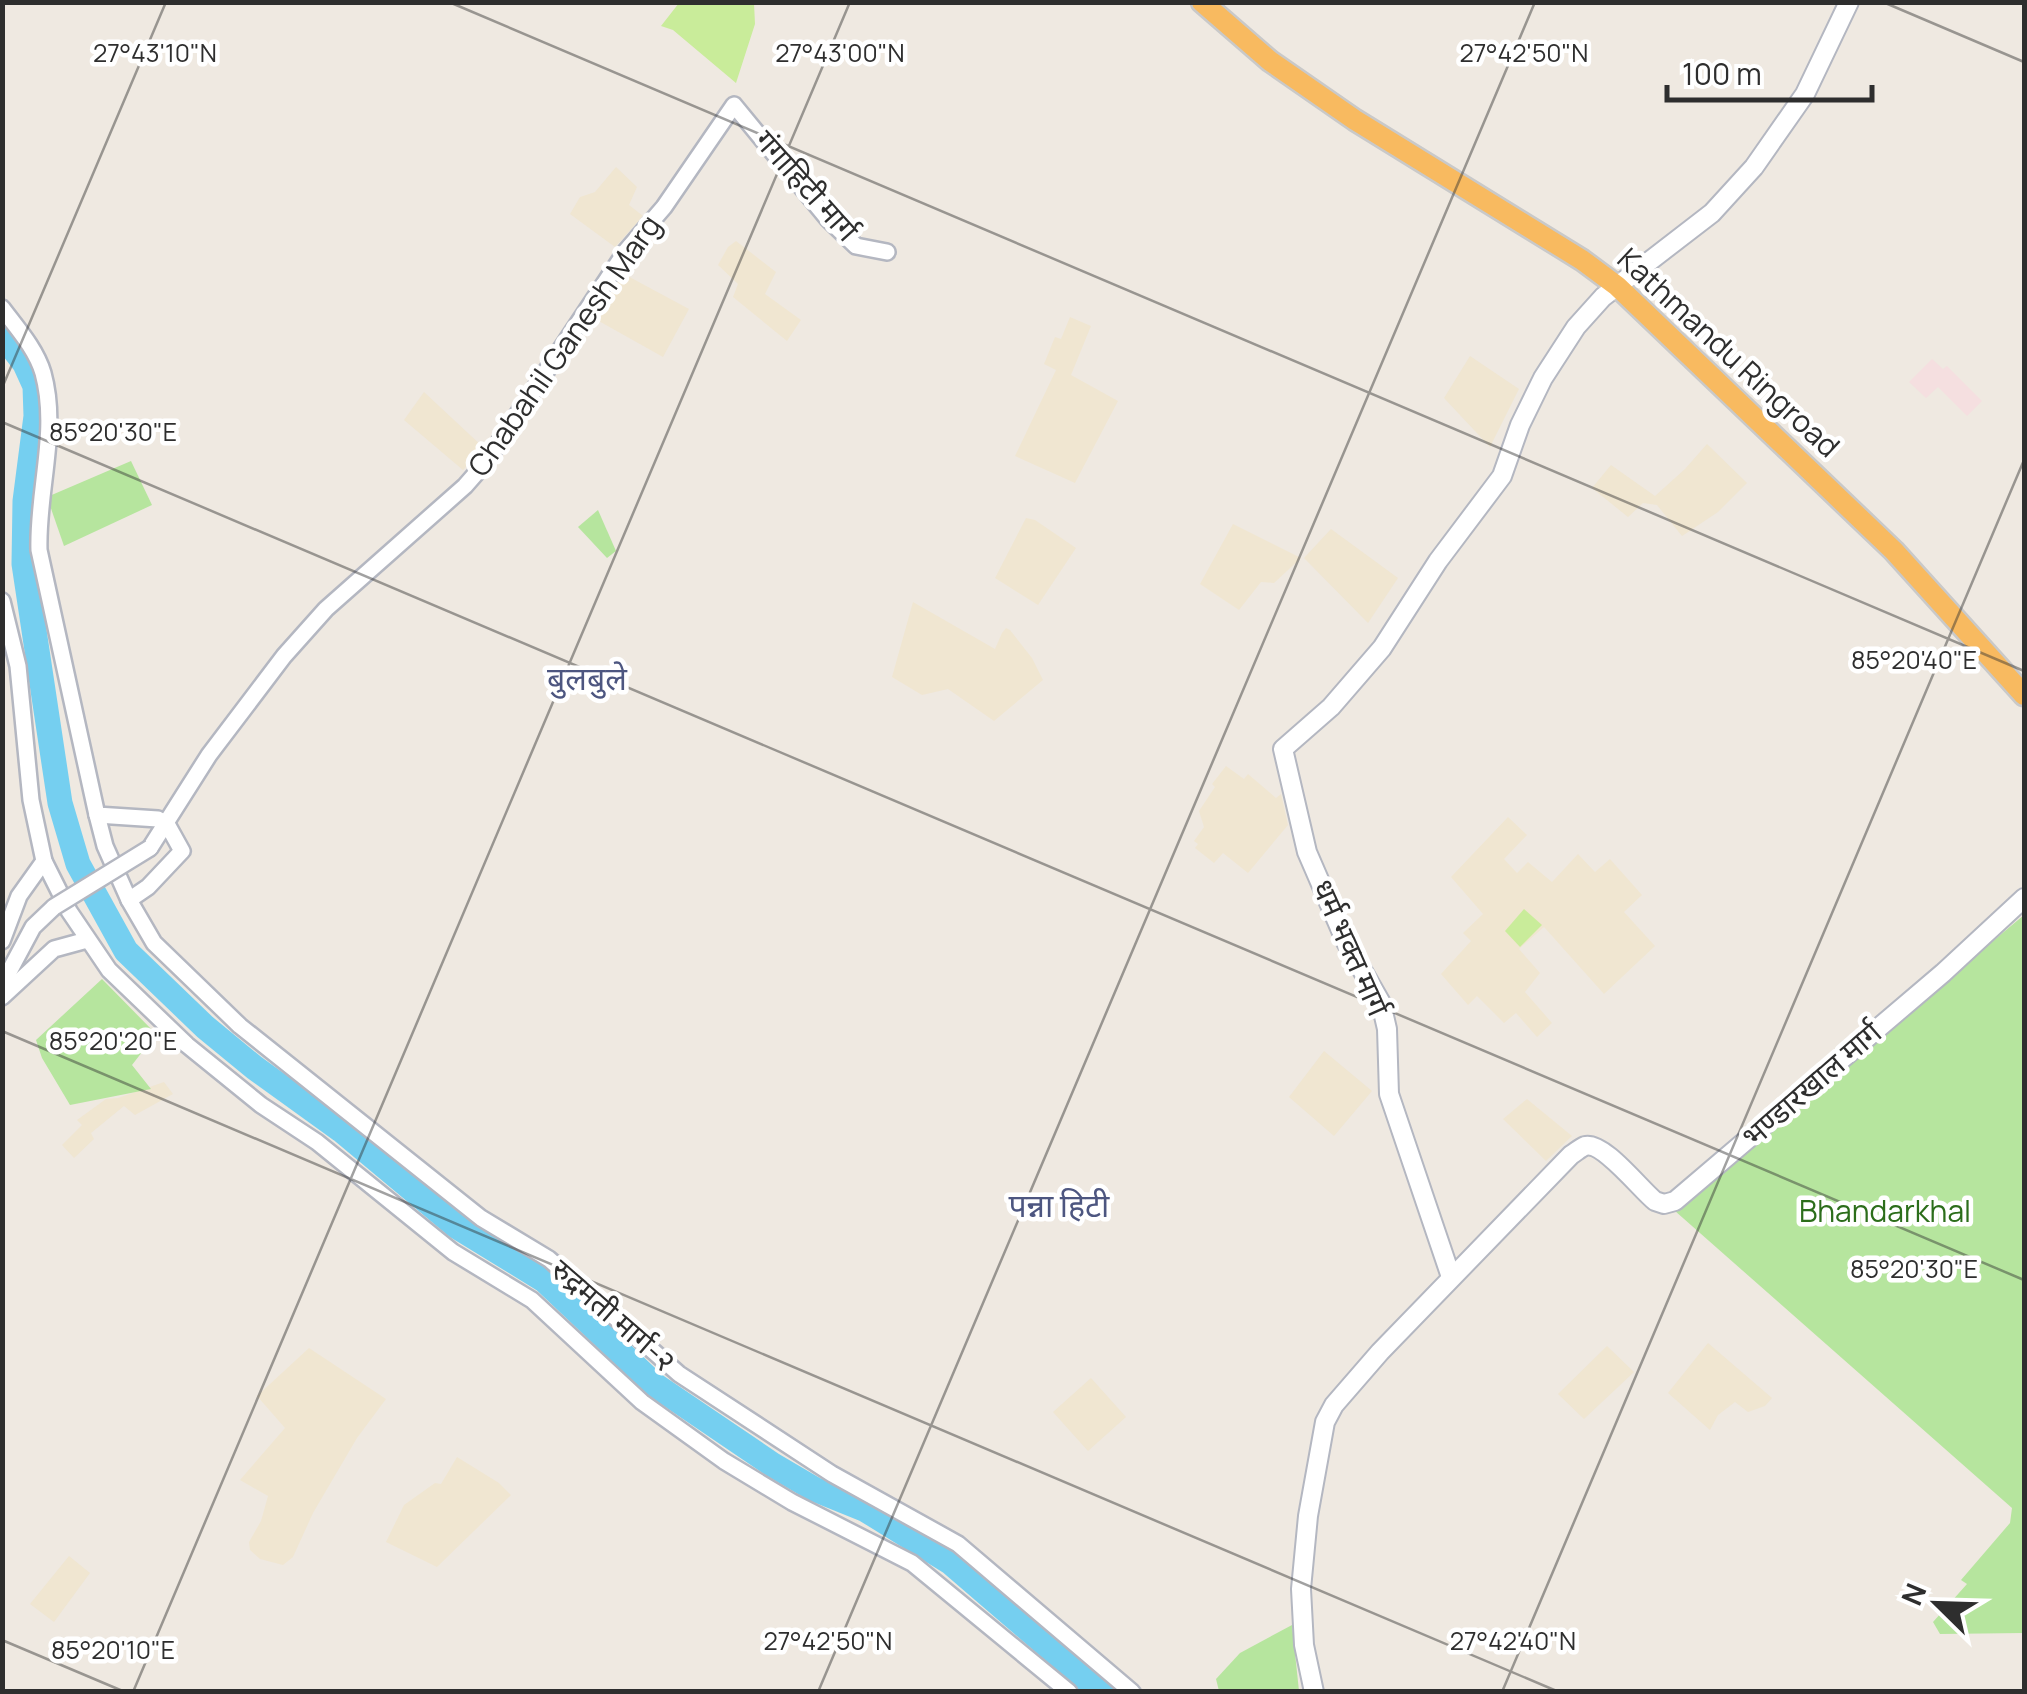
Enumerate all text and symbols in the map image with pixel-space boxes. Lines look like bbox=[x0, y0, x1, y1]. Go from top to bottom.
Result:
text: 27°43'10"N bbox=[93, 35, 217, 70]
text: 27°43'00"N bbox=[775, 35, 905, 70]
text: 27°42'50"N bbox=[1460, 35, 1588, 70]
scale bar bbox=[1667, 40, 1872, 102]
text: 100 m bbox=[1682, 53, 1762, 94]
street label: गंगाहिटी मार्ग bbox=[746, 120, 869, 250]
street label: Chabahil Ganesh Marg bbox=[458, 206, 670, 484]
street label: Kathmandu Ringroad bbox=[1609, 238, 1849, 466]
text: 85°20'30"E bbox=[49, 414, 177, 449]
text: 85°20'40"E bbox=[1851, 642, 1977, 677]
district label: बुलबुले bbox=[547, 656, 628, 700]
street label: धर्म भक्त मार्ग bbox=[1303, 873, 1400, 1023]
street label: भण्डारखाल मार्ग bbox=[1732, 1011, 1890, 1156]
text: 85°20'20"E bbox=[49, 1023, 177, 1058]
district label: पन्ना हिटी bbox=[1009, 1183, 1110, 1227]
park label: Bhandarkhal bbox=[1799, 1190, 1971, 1231]
street label: रुद्रमती मार्ग-२ bbox=[543, 1249, 685, 1381]
text: 85°20'30"E bbox=[1850, 1251, 1978, 1286]
north arrow bbox=[1887, 1554, 1987, 1654]
text: N bbox=[1892, 1577, 1934, 1611]
text: 27°42'50"N bbox=[764, 1623, 892, 1658]
text: 27°42'40"N bbox=[1450, 1623, 1576, 1658]
text: 85°20'10"E bbox=[51, 1632, 175, 1667]

